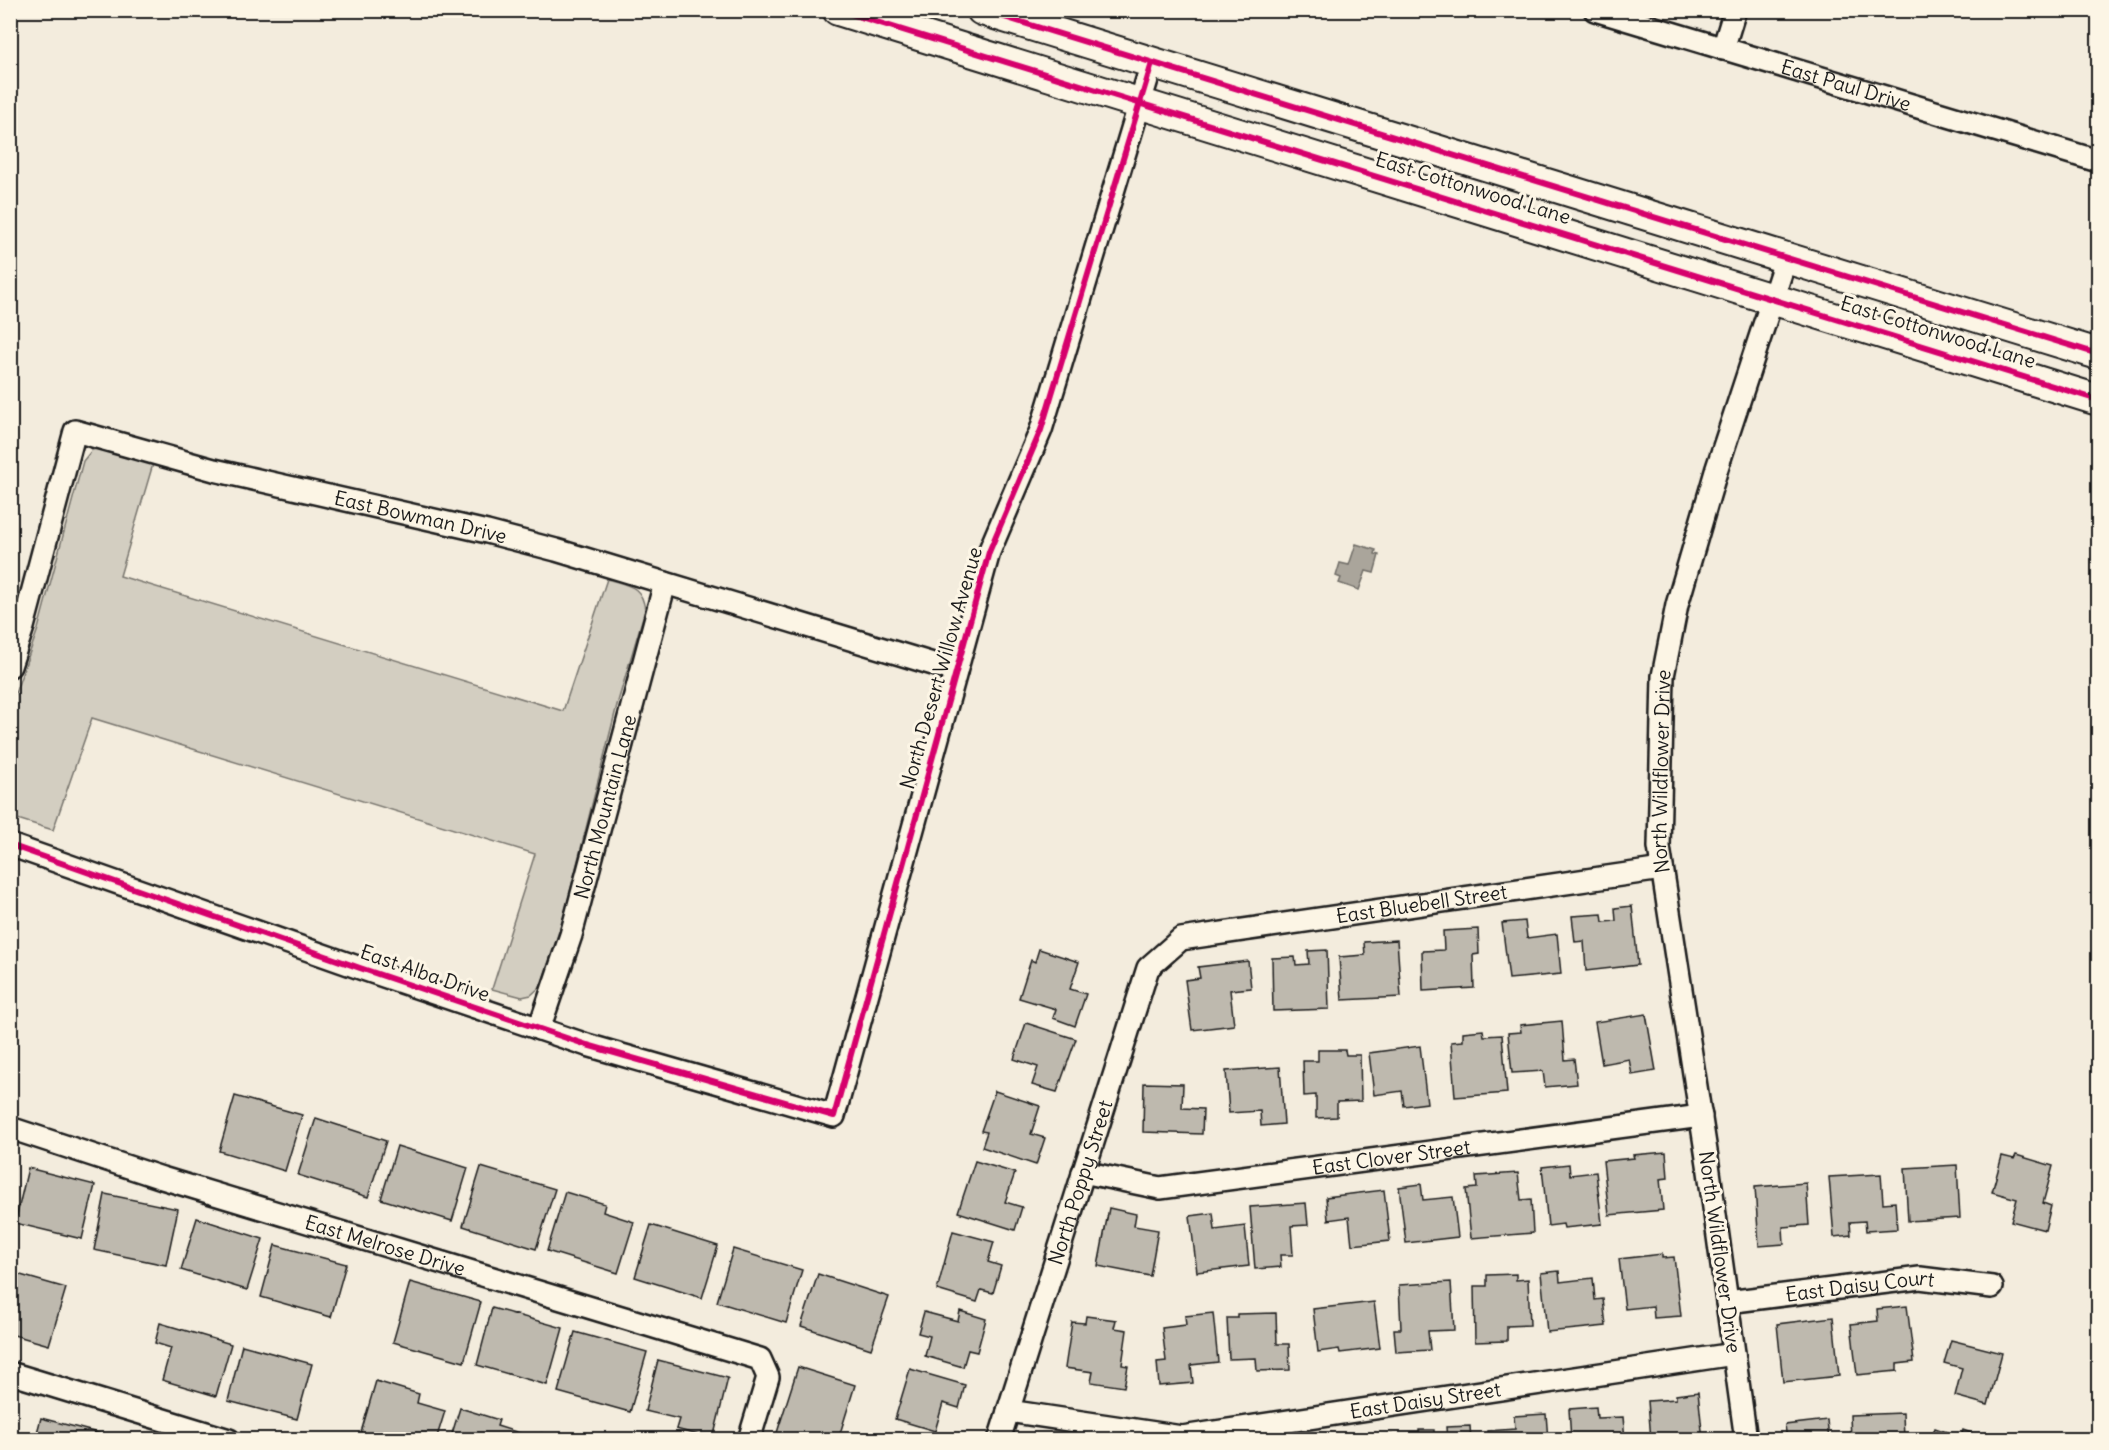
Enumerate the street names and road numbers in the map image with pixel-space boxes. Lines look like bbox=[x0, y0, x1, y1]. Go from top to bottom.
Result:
street label: East Paul Drive bbox=[1778, 54, 1914, 116]
street label: East Cottonwood Lane bbox=[1372, 146, 1574, 229]
street label: East Cottonwood Lane bbox=[1837, 290, 2039, 373]
street label: East Bowman Drive bbox=[332, 485, 510, 549]
street label: North Desert Willow Avenue bbox=[894, 544, 987, 792]
street label: North Wildflower Drive bbox=[1646, 667, 1676, 875]
street label: North Mountain Lane bbox=[568, 712, 641, 902]
street label: East Bluebell Street bbox=[1334, 879, 1509, 928]
street label: East Alba Drive bbox=[357, 939, 493, 1006]
street label: North Poppy Street bbox=[1042, 1097, 1118, 1268]
street label: East Clover Street bbox=[1311, 1134, 1472, 1180]
street label: North Wildflower Drive bbox=[1694, 1149, 1747, 1355]
street label: East Melrose Drive bbox=[302, 1209, 468, 1281]
street label: East Daisy Court bbox=[1784, 1265, 1936, 1307]
street label: East Daisy Street bbox=[1348, 1376, 1503, 1424]

